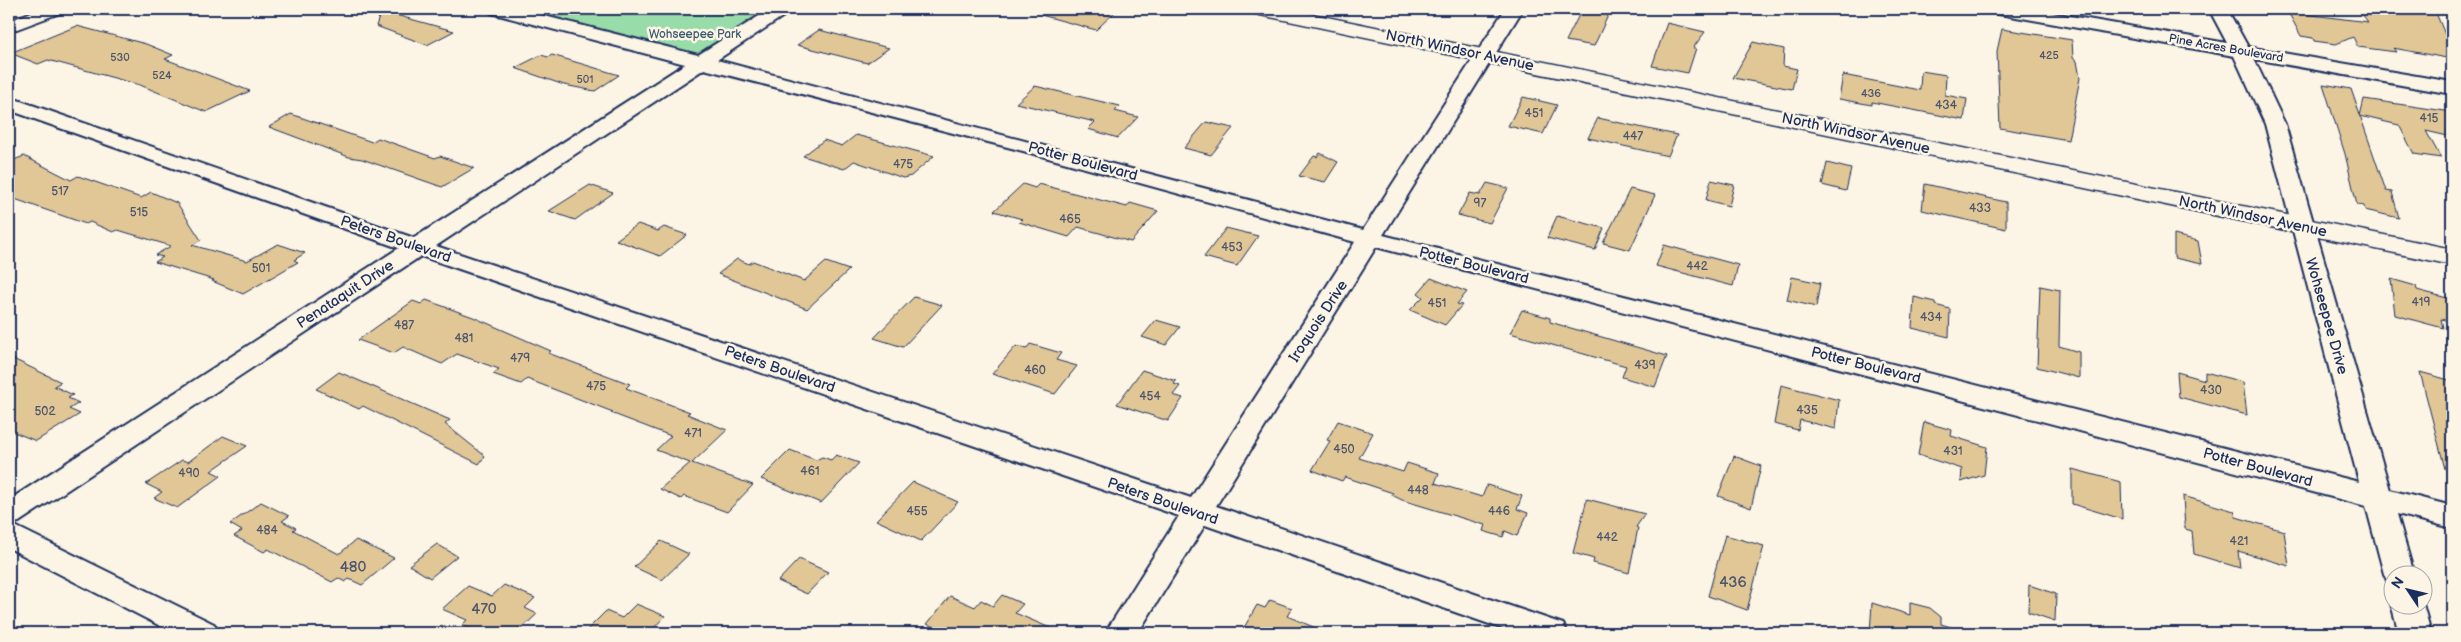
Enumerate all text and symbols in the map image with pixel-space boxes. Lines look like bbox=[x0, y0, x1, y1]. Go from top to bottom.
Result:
street label: North Windsor Avenue bbox=[1384, 25, 1536, 76]
park label: Wohseepee Park bbox=[649, 27, 741, 42]
street label: Pine Acres Boulevard bbox=[2167, 31, 2284, 66]
house number: 425 bbox=[2039, 49, 2059, 62]
house number: 530 bbox=[110, 51, 130, 64]
house number: 524 bbox=[152, 69, 172, 82]
house number: 501 bbox=[576, 73, 594, 86]
house number: 436 bbox=[1861, 87, 1881, 100]
house number: 434 bbox=[1935, 98, 1958, 113]
house number: 451 bbox=[1525, 106, 1543, 121]
street label: North Windsor Avenue bbox=[1780, 108, 1932, 159]
house number: 415 bbox=[2420, 111, 2439, 126]
house number: 447 bbox=[1623, 129, 1643, 144]
street label: Potter Boulevard bbox=[1026, 138, 1140, 185]
house number: 475 bbox=[893, 157, 913, 172]
house number: 517 bbox=[51, 184, 69, 199]
street label: North Windsor Avenue bbox=[2177, 191, 2329, 242]
house number: 97 bbox=[1474, 196, 1487, 211]
house number: 433 bbox=[1969, 201, 1991, 216]
house number: 515 bbox=[130, 205, 148, 220]
street label: Peters Boulevard bbox=[338, 212, 454, 267]
house number: 465 bbox=[1059, 212, 1081, 227]
house number: 453 bbox=[1221, 240, 1243, 255]
street label: Potter Boulevard bbox=[1417, 243, 1531, 288]
street label: Penataquit Drive bbox=[293, 256, 397, 333]
street label: Wohseepee Drive bbox=[2301, 256, 2352, 377]
house number: 442 bbox=[1686, 259, 1708, 274]
house number: 501 bbox=[252, 261, 270, 276]
street label: Iroquois Drive bbox=[1285, 277, 1352, 366]
house number: 419 bbox=[2412, 295, 2431, 310]
house number: 451 bbox=[1428, 296, 1446, 311]
house number: 434 bbox=[1920, 310, 1943, 325]
house number: 487 bbox=[394, 318, 414, 333]
house number: 481 bbox=[455, 331, 473, 346]
street label: Peters Boulevard bbox=[722, 342, 838, 397]
street label: Potter Boulevard bbox=[1809, 343, 1923, 388]
house number: 479 bbox=[510, 351, 530, 366]
house number: 439 bbox=[1634, 358, 1656, 373]
house number: 460 bbox=[1024, 363, 1046, 378]
house number: 475 bbox=[586, 379, 606, 394]
house number: 430 bbox=[2200, 383, 2222, 398]
house number: 454 bbox=[1139, 389, 1161, 404]
house number: 435 bbox=[1796, 403, 1818, 418]
house number: 502 bbox=[34, 404, 56, 419]
house number: 471 bbox=[684, 426, 702, 441]
house number: 450 bbox=[1333, 442, 1355, 457]
house number: 431 bbox=[1943, 444, 1963, 459]
street label: Potter Boulevard bbox=[2201, 444, 2315, 491]
house number: 461 bbox=[800, 464, 820, 479]
house number: 490 bbox=[178, 466, 200, 481]
street label: Peters Boulevard bbox=[1105, 474, 1221, 529]
house number: 448 bbox=[1407, 483, 1429, 498]
house number: 455 bbox=[906, 504, 928, 519]
house number: 446 bbox=[1488, 504, 1510, 519]
house number: 484 bbox=[256, 523, 278, 538]
house number: 442 bbox=[1596, 530, 1618, 545]
house number: 421 bbox=[2230, 534, 2248, 549]
house number: 480 bbox=[340, 558, 367, 577]
north arrow bbox=[2384, 564, 2434, 614]
house number: 436 bbox=[1719, 573, 1747, 592]
text: N bbox=[2388, 574, 2408, 592]
house number: 470 bbox=[471, 600, 497, 619]

